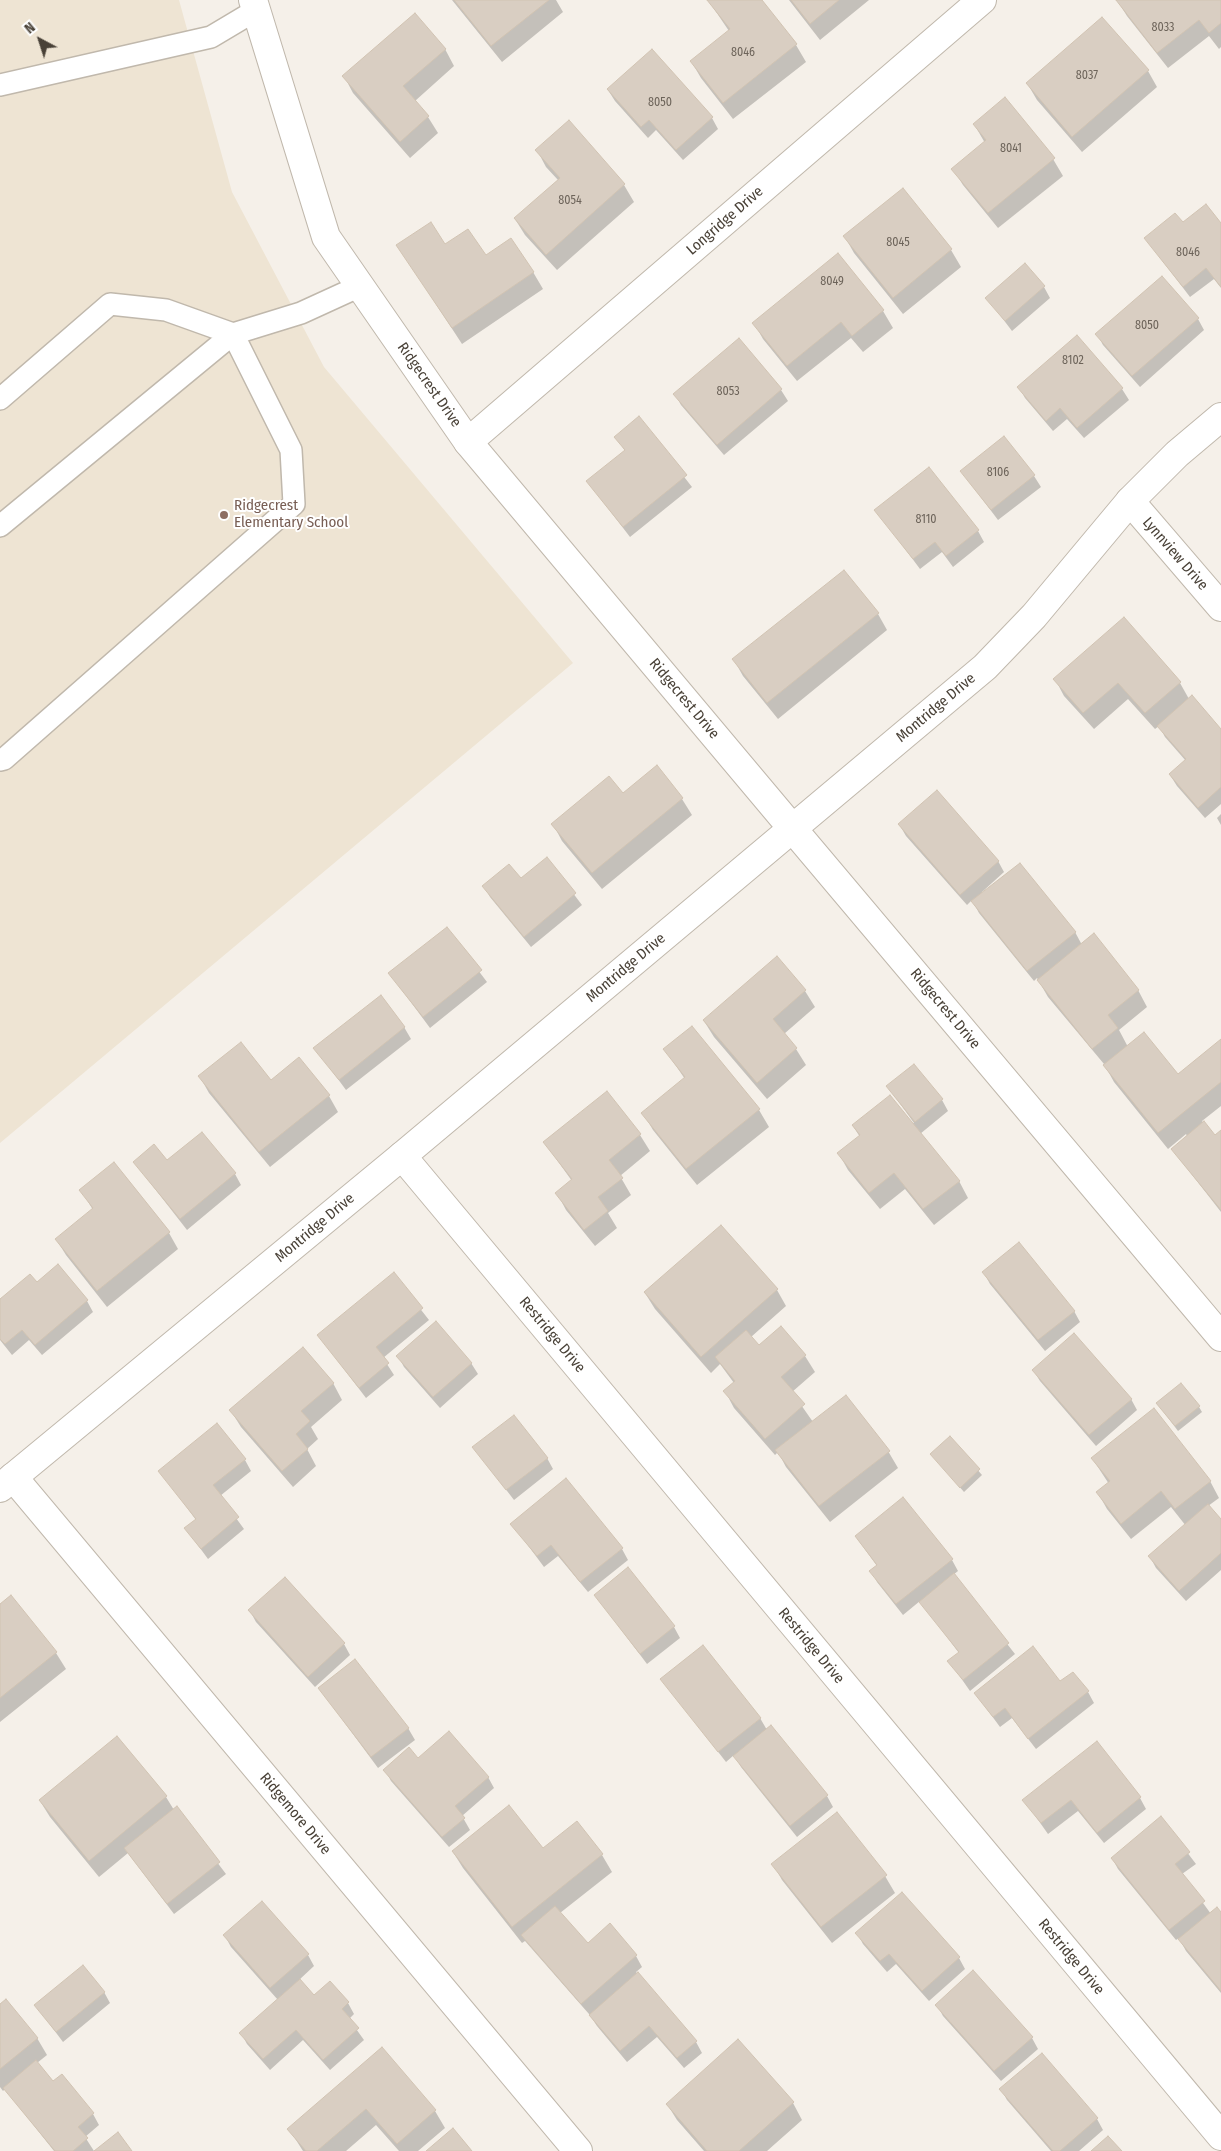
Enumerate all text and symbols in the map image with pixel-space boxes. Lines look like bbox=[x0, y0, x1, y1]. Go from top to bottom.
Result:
north arrow bbox=[15, 15, 65, 65]
text: N bbox=[21, 19, 39, 37]
house number: 8033 bbox=[1152, 21, 1174, 35]
house number: 8046 bbox=[731, 46, 755, 60]
house number: 8037 bbox=[1076, 69, 1098, 83]
house number: 8050 bbox=[648, 96, 672, 110]
house number: 8041 bbox=[1000, 142, 1022, 156]
street label: Longridge Drive bbox=[683, 183, 767, 259]
house number: 8054 bbox=[558, 194, 582, 208]
house number: 8045 bbox=[886, 236, 910, 250]
house number: 8046 bbox=[1176, 246, 1200, 260]
house number: 8049 bbox=[820, 275, 844, 289]
house number: 8050 bbox=[1135, 319, 1159, 333]
street label: Ridgecrest Drive bbox=[393, 339, 465, 431]
house number: 8102 bbox=[1062, 354, 1084, 368]
house number: 8053 bbox=[716, 385, 740, 399]
house number: 8106 bbox=[987, 466, 1009, 480]
place label: Ridgecrest Elementary School bbox=[234, 497, 348, 532]
marker: Ridgecrest Elementary School bbox=[218, 509, 230, 521]
house number: 8110 bbox=[915, 513, 937, 527]
street label: Lynnview Drive bbox=[1138, 514, 1212, 594]
street label: Ridgecrest Drive bbox=[645, 655, 723, 743]
street label: Montridge Drive bbox=[893, 670, 979, 746]
street label: Montridge Drive bbox=[583, 930, 669, 1006]
street label: Ridgecrest Drive bbox=[906, 965, 984, 1053]
street label: Montridge Drive bbox=[272, 1190, 358, 1266]
street label: Restridge Drive bbox=[515, 1294, 589, 1376]
street label: Restridge Drive bbox=[774, 1605, 848, 1687]
street label: Ridgemore Drive bbox=[256, 1769, 334, 1859]
street label: Restridge Drive bbox=[1034, 1916, 1108, 1998]

